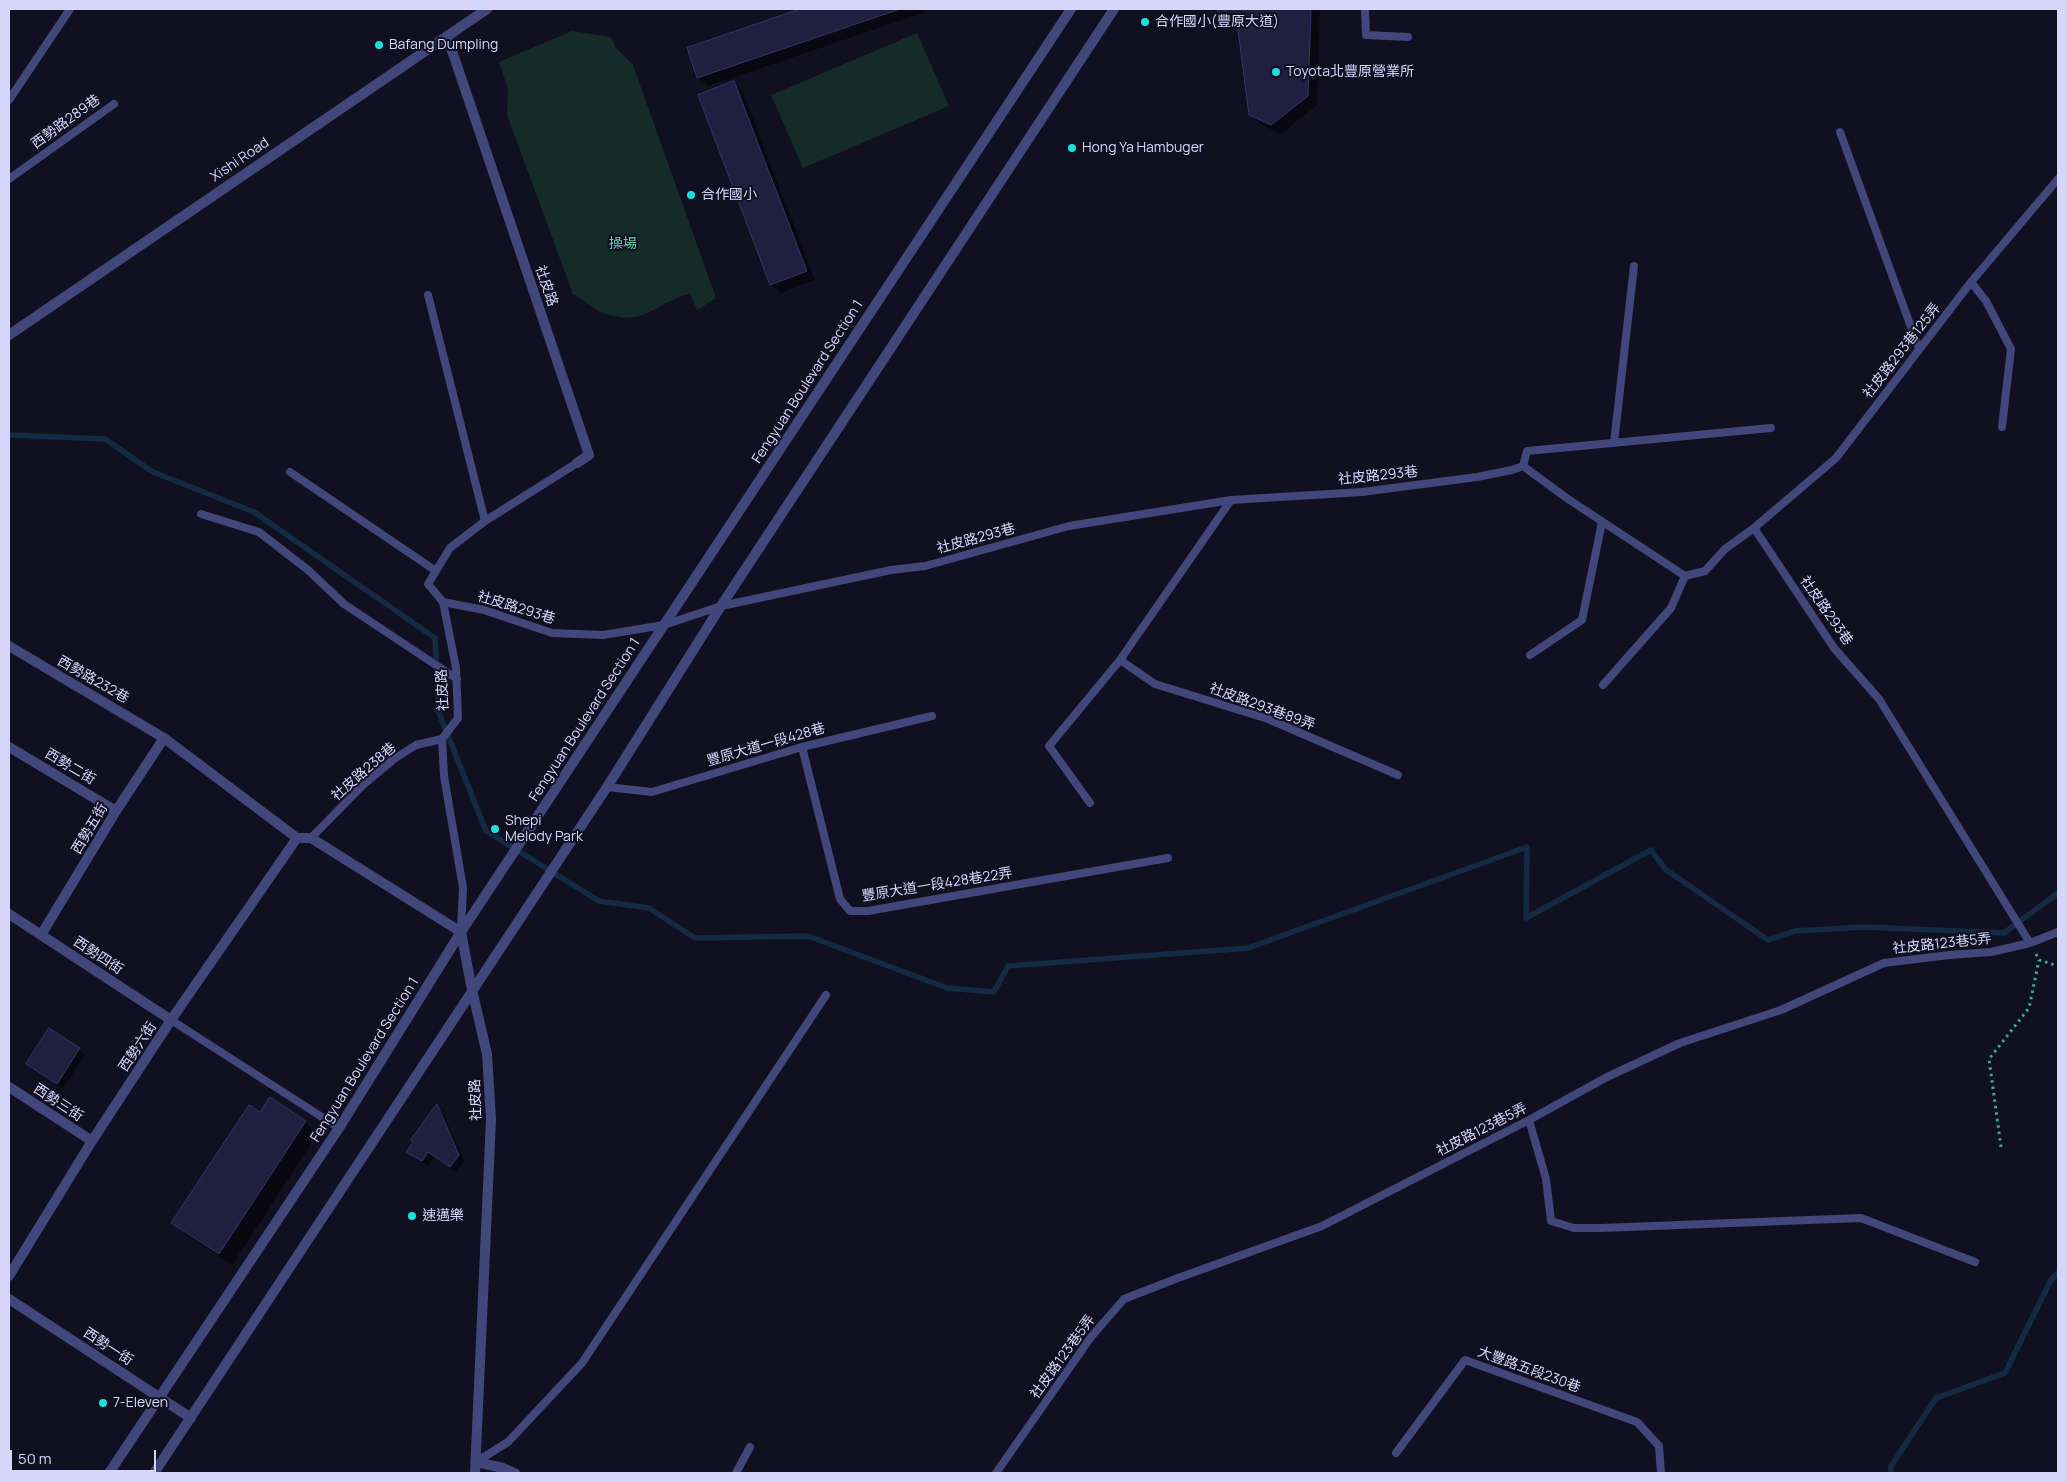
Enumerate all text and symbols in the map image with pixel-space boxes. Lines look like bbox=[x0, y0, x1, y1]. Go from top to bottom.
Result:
place label: 合作國小(豐原大道) bbox=[1155, 14, 1279, 30]
marker: 合作國小(豐原大道) bbox=[1139, 16, 1151, 28]
place label: Bafang Dumpling bbox=[389, 37, 498, 53]
marker: Bafang Dumpling bbox=[373, 39, 385, 51]
place label: Toyota北豐原營業所 bbox=[1286, 64, 1414, 80]
marker: Toyota北豐原營業所 bbox=[1270, 66, 1282, 78]
street label: 西勢路289巷 bbox=[28, 91, 104, 153]
street label: Xishi Road bbox=[208, 134, 272, 186]
place label: Hong Ya Hambuger bbox=[1082, 140, 1204, 156]
marker: Hong Ya Hambuger bbox=[1066, 142, 1078, 154]
place label: 合作國小 bbox=[701, 187, 757, 203]
marker: 合作國小 bbox=[685, 189, 697, 201]
park label: 操場 bbox=[609, 236, 637, 252]
street label: 社皮路 bbox=[531, 263, 561, 309]
street label: Fengyuan Boulevard Section 1 bbox=[749, 297, 867, 467]
street label: 社皮路293巷125弄 bbox=[1860, 300, 1944, 402]
street label: 社皮路293巷 bbox=[1337, 463, 1419, 489]
street label: 社皮路293巷 bbox=[935, 520, 1017, 558]
street label: 社皮路293巷 bbox=[1796, 573, 1856, 649]
street label: 社皮路293巷 bbox=[475, 588, 557, 628]
street label: Fengyuan Boulevard Section 1 bbox=[526, 635, 644, 805]
street label: 西勢路232巷 bbox=[54, 653, 132, 707]
street label: 社皮路 bbox=[434, 669, 452, 711]
street label: 社皮路293巷89弄 bbox=[1207, 680, 1317, 734]
street label: 豐原大道一段428巷 bbox=[705, 720, 827, 770]
street label: 社皮路238巷 bbox=[328, 739, 400, 805]
street label: 西勢二街 bbox=[42, 745, 98, 789]
street label: 西勢五街 bbox=[68, 801, 112, 857]
place label: Shepi Melody Park bbox=[505, 813, 583, 846]
marker: Shepi Melody Park bbox=[489, 823, 501, 835]
street label: 豐原大道一段428巷22弄 bbox=[860, 865, 1014, 905]
street label: 社皮路123巷5弄 bbox=[1892, 930, 1992, 958]
street label: 西勢四街 bbox=[70, 934, 126, 978]
street label: Fengyuan Boulevard Section 1 bbox=[307, 975, 423, 1145]
street label: 西勢六街 bbox=[116, 1019, 160, 1075]
street label: 社皮路 bbox=[467, 1079, 485, 1121]
street label: 西勢三街 bbox=[30, 1081, 86, 1125]
street label: 社皮路123巷5弄 bbox=[1434, 1100, 1530, 1160]
place label: 速邁樂 bbox=[422, 1208, 464, 1224]
marker: 速邁樂 bbox=[406, 1210, 418, 1222]
street label: 社皮路123巷5弄 bbox=[1027, 1312, 1099, 1402]
street label: 西勢一街 bbox=[80, 1325, 136, 1369]
street label: 大豐路五段230巷 bbox=[1475, 1344, 1583, 1396]
place label: 7-Eleven bbox=[113, 1395, 168, 1411]
marker: 7-Eleven bbox=[97, 1397, 109, 1409]
scale bar bbox=[12, 1440, 159, 1472]
text: 50 m bbox=[18, 1448, 52, 1469]

